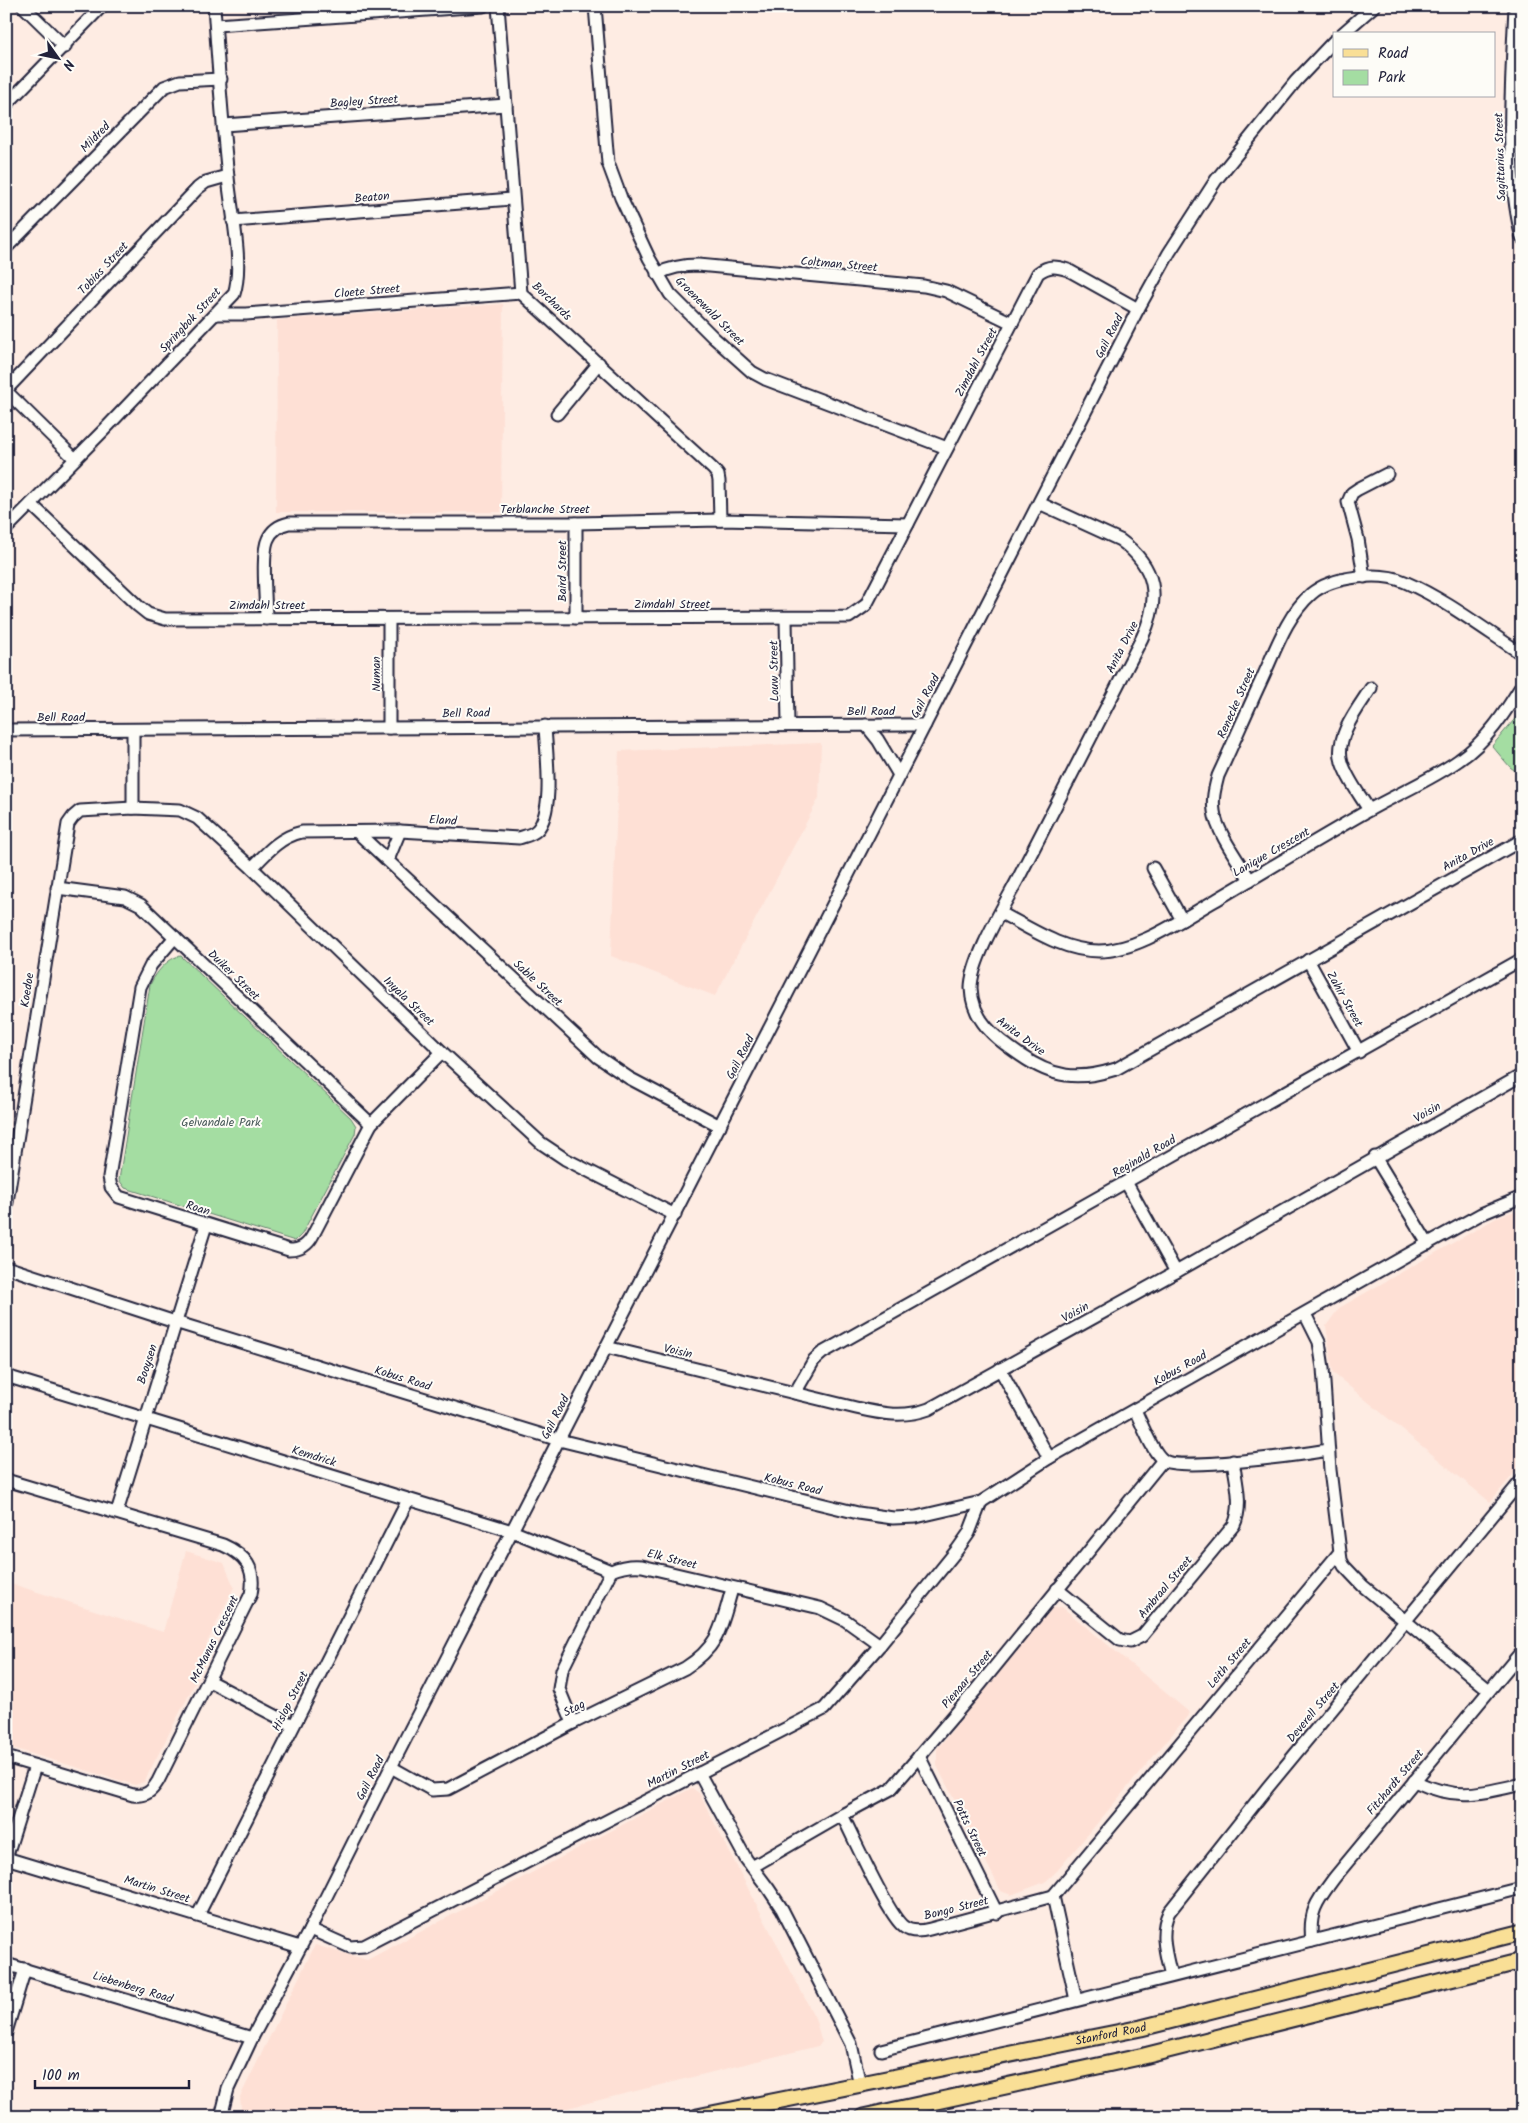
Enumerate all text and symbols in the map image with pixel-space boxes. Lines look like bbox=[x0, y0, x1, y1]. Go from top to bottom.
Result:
north arrow bbox=[32, 32, 82, 82]
legend bbox=[1333, 32, 1496, 98]
text: Road bbox=[1378, 42, 1409, 66]
text: N bbox=[56, 55, 80, 74]
text: Park bbox=[1378, 66, 1406, 90]
street label: Bagley Street bbox=[329, 90, 399, 113]
street label: Sagittarius Street bbox=[1489, 112, 1512, 202]
street label: Mildred bbox=[76, 117, 116, 157]
street label: Beaton bbox=[354, 187, 390, 208]
street label: Tobias Street bbox=[74, 237, 133, 299]
street label: Coltman Street bbox=[800, 252, 879, 277]
street label: Groenewald Street bbox=[670, 272, 749, 351]
street label: Borchards bbox=[527, 277, 576, 325]
street label: Cloete Street bbox=[333, 279, 401, 304]
street label: Springbok Street bbox=[155, 283, 226, 357]
street label: Gail Road bbox=[1090, 310, 1129, 362]
street label: Zimdahl Street bbox=[950, 324, 1003, 400]
street label: Terblanche Street bbox=[500, 500, 590, 519]
street label: Baird Street bbox=[553, 540, 572, 602]
street label: Zimdahl Street bbox=[634, 595, 710, 614]
street label: Zimdahl Street bbox=[229, 596, 305, 615]
street label: Anita Drive bbox=[1101, 617, 1144, 677]
street label: Louw Street bbox=[764, 640, 785, 702]
street label: Numan bbox=[367, 656, 386, 692]
street label: Renecke Street bbox=[1212, 664, 1261, 742]
street label: Gail Road bbox=[906, 670, 945, 722]
street label: Bell Road bbox=[847, 702, 896, 721]
street label: Bell Road bbox=[442, 704, 491, 723]
street label: Bell Road bbox=[37, 708, 86, 727]
street label: Eland bbox=[429, 810, 458, 831]
street label: Lanique Crescent bbox=[1229, 822, 1314, 882]
street label: Anita Drive bbox=[1439, 832, 1498, 876]
street label: Duiker Street bbox=[203, 945, 264, 1006]
street label: Sable Street bbox=[509, 955, 567, 1012]
street label: Zahir Street bbox=[1321, 968, 1368, 1031]
street label: Koedoe bbox=[15, 971, 40, 1009]
street label: Inyala Street bbox=[379, 972, 439, 1031]
street label: Anita Drive bbox=[992, 1012, 1050, 1061]
street label: Gail Road bbox=[721, 1031, 760, 1083]
street label: Voisin bbox=[1410, 1097, 1445, 1128]
park label: Gelvandale Park bbox=[181, 1113, 261, 1132]
street label: Reginald Road bbox=[1109, 1130, 1181, 1182]
street label: Roan bbox=[183, 1196, 212, 1221]
street label: Voisin bbox=[1058, 1297, 1093, 1328]
street label: Voisin bbox=[662, 1339, 694, 1364]
street label: Booysen bbox=[132, 1342, 163, 1387]
street label: Kobus Road bbox=[1150, 1345, 1211, 1391]
street label: Kobus Road bbox=[372, 1361, 435, 1396]
street label: Gail Road bbox=[536, 1391, 575, 1443]
street label: Kemdrick bbox=[289, 1441, 339, 1472]
street label: Kobus Road bbox=[762, 1468, 825, 1501]
street label: Elk Street bbox=[645, 1544, 699, 1575]
street label: Ambraal Street bbox=[1133, 1552, 1197, 1623]
street label: McManus Crescent bbox=[185, 1592, 244, 1686]
street label: Leith Street bbox=[1202, 1634, 1257, 1693]
street label: Pienaar Street bbox=[937, 1646, 998, 1713]
street label: Hislop Street bbox=[267, 1667, 314, 1735]
street label: Deverell Street bbox=[1282, 1678, 1345, 1747]
street label: Stag bbox=[560, 1695, 589, 1722]
street label: Martin Street bbox=[644, 1745, 713, 1793]
street label: Fitchardt Street bbox=[1362, 1745, 1429, 1819]
street label: Gail Road bbox=[351, 1752, 390, 1804]
street label: Potts Street bbox=[948, 1796, 992, 1860]
street label: Martin Street bbox=[121, 1870, 193, 1909]
street label: Bongo Street bbox=[922, 1891, 991, 1926]
street label: Liebenberg Road bbox=[90, 1966, 176, 2009]
street label: Stanford Road bbox=[1074, 2018, 1149, 2051]
scale bar bbox=[35, 2058, 189, 2090]
text: 100 m bbox=[42, 2064, 80, 2088]

